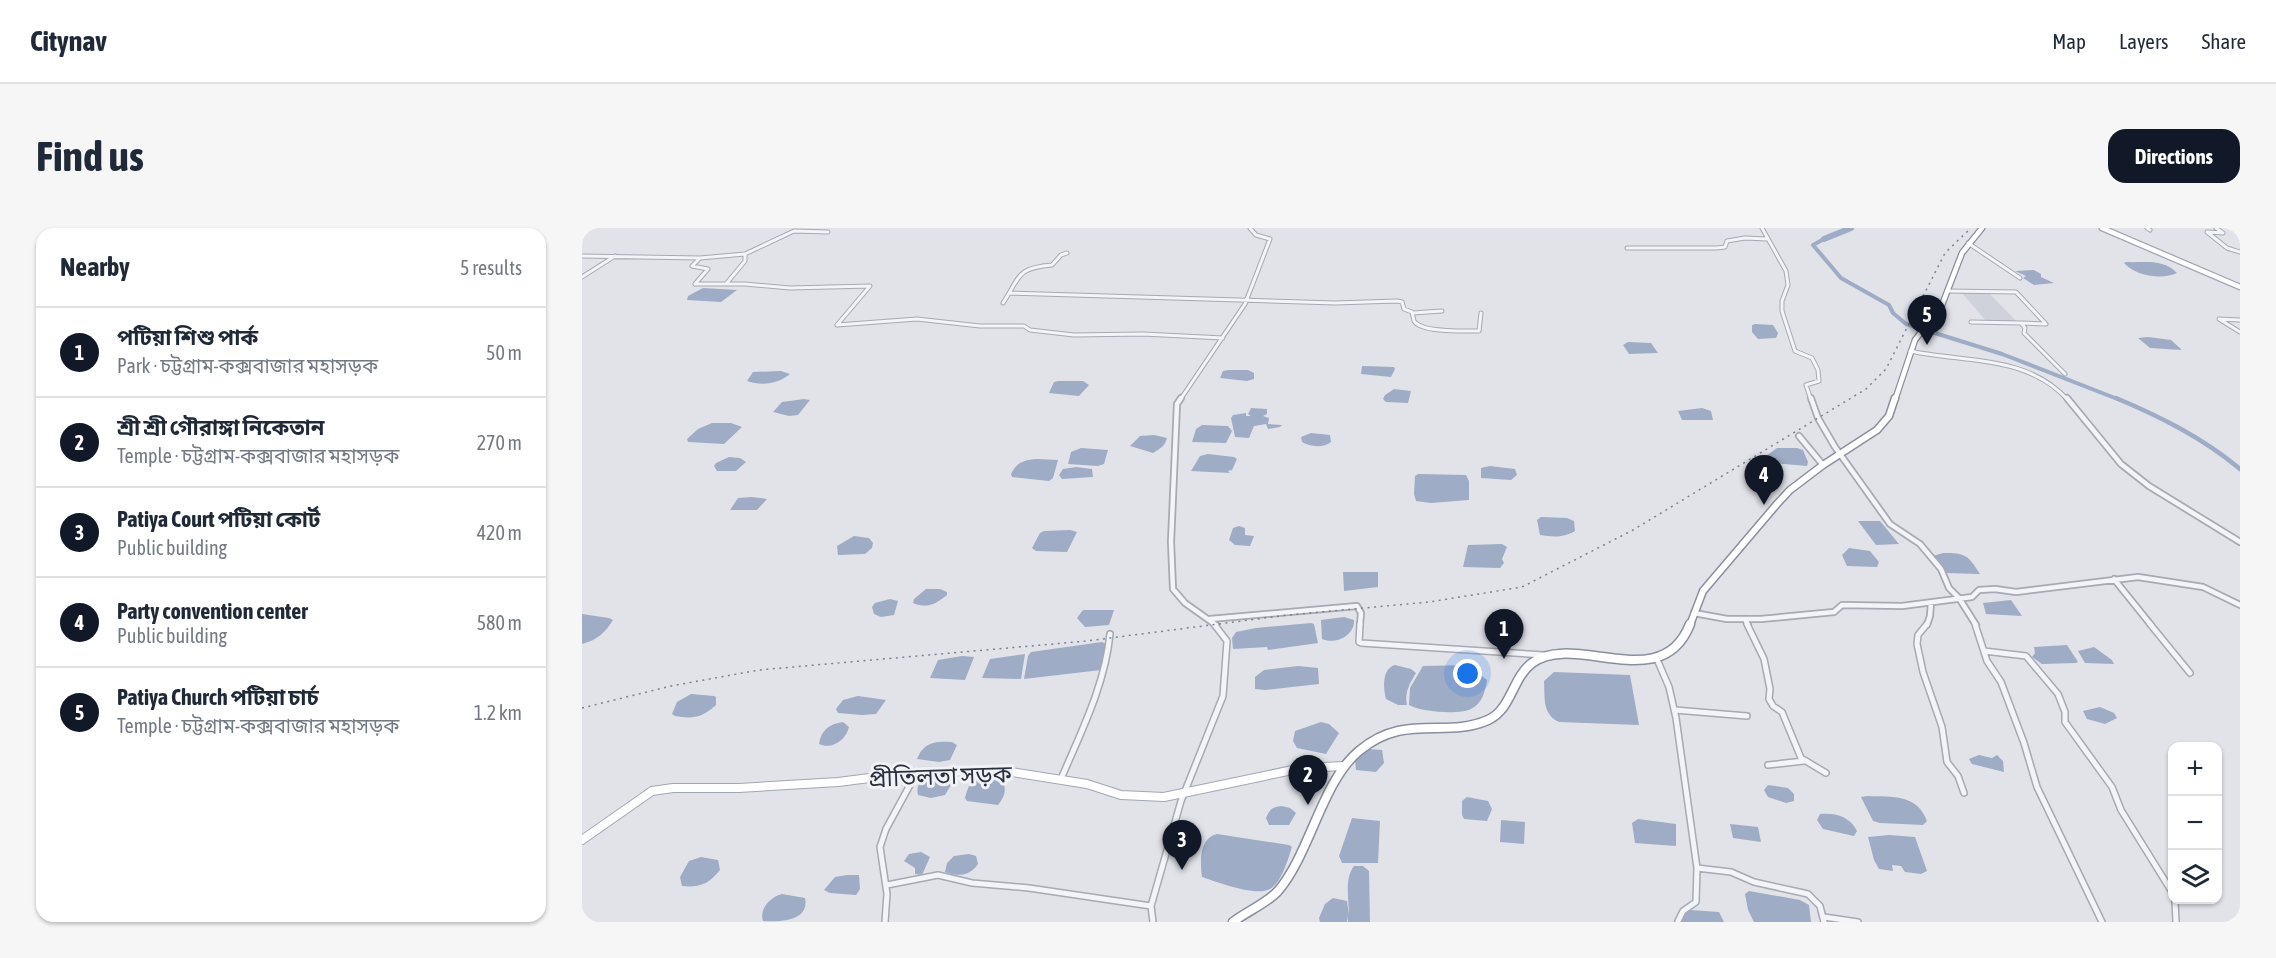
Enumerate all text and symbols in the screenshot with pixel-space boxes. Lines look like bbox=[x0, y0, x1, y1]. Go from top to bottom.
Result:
text: Citynav bbox=[30, 25, 107, 57]
text: Map bbox=[2052, 29, 2086, 53]
text: Layers bbox=[2119, 29, 2169, 53]
text: Share bbox=[2202, 29, 2246, 53]
button: Directions bbox=[2108, 129, 2240, 183]
text: Find us bbox=[36, 132, 144, 180]
text: Nearby bbox=[60, 252, 130, 282]
text: 5 results bbox=[460, 256, 522, 279]
pin: 5 bbox=[1908, 296, 1946, 345]
text: পটিয়া শিশু পার্ক bbox=[117, 324, 258, 350]
text: 1 bbox=[75, 341, 84, 364]
text: 50 m bbox=[486, 341, 522, 364]
text: Park · চট্টগ্রাম-কক্সবাজার মহাসড়ক bbox=[117, 354, 378, 377]
text: শ্রী শ্রী গৌরাঙ্গা নিকেতান bbox=[117, 414, 325, 440]
text: 2 bbox=[75, 431, 84, 454]
text: 270 m bbox=[477, 431, 522, 454]
text: Temple · চট্টগ্রাম-কক্সবাজার মহাসড়ক bbox=[117, 444, 399, 467]
pin: 4 bbox=[1744, 456, 1784, 505]
text: Patiya Court পটিয়া কোর্ট bbox=[117, 506, 320, 532]
text: 3 bbox=[75, 521, 84, 544]
text: 420 m bbox=[477, 521, 522, 544]
text: Public building bbox=[117, 536, 227, 559]
text: Party convention center bbox=[117, 598, 308, 624]
pin: 1 bbox=[1484, 610, 1524, 659]
text: 4 bbox=[75, 611, 84, 634]
text: 580 m bbox=[477, 611, 522, 634]
text: Public building bbox=[117, 624, 227, 647]
your location bbox=[1453, 659, 1482, 688]
text: Patiya Church পটিয়া চার্চ bbox=[117, 684, 319, 710]
text: 5 bbox=[75, 701, 84, 724]
text: 1.2 km bbox=[474, 701, 522, 724]
text: Temple · চট্টগ্রাম-কক্সবাজার মহাসড়ক bbox=[117, 714, 399, 737]
map controls bbox=[2168, 742, 2222, 904]
button: + bbox=[2168, 742, 2222, 796]
pin: 2 bbox=[1288, 756, 1328, 805]
street label: প্রীতিলতা সড়ক bbox=[868, 760, 1013, 792]
button: − bbox=[2168, 796, 2222, 850]
pin: 3 bbox=[1162, 820, 1202, 870]
button: layers bbox=[2168, 850, 2222, 904]

